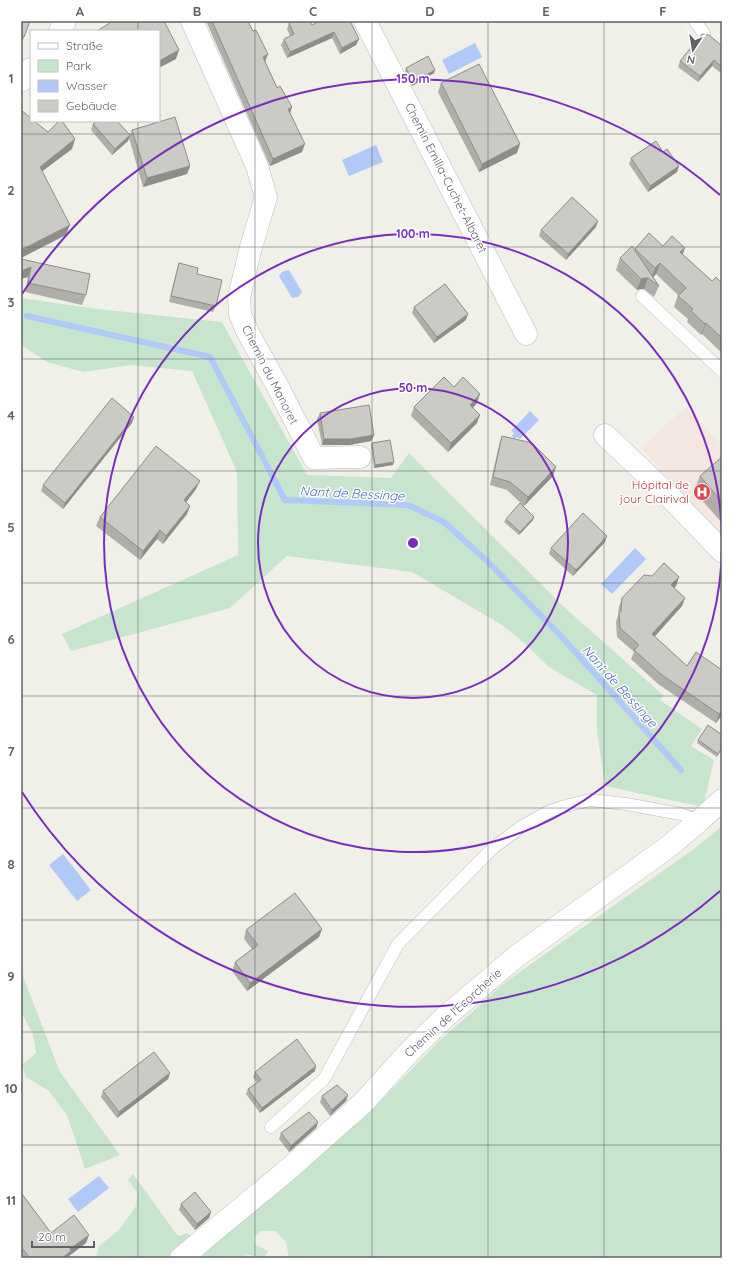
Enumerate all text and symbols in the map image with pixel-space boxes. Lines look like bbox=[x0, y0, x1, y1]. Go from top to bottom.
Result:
text: A bbox=[76, 3, 85, 19]
text: B bbox=[193, 3, 201, 19]
text: C bbox=[309, 3, 317, 19]
text: D bbox=[425, 3, 435, 19]
text: E bbox=[542, 3, 550, 19]
text: F bbox=[659, 3, 667, 19]
legend bbox=[30, 30, 160, 122]
north arrow bbox=[673, 30, 713, 70]
text: Straße bbox=[66, 38, 103, 53]
text: N bbox=[686, 52, 696, 67]
text: Park bbox=[66, 58, 91, 73]
text: 1 bbox=[8, 70, 14, 86]
text: 150 m bbox=[396, 71, 430, 86]
text: Wasser bbox=[66, 78, 108, 93]
text: Gebäude bbox=[66, 98, 117, 113]
street label: Chemin Emilia-Cuchet-Albaret bbox=[402, 100, 491, 255]
text: 2 bbox=[7, 182, 15, 198]
text: 100 m bbox=[396, 226, 430, 241]
text: 3 bbox=[8, 294, 15, 310]
street label: Chemin du Manoret bbox=[239, 323, 302, 427]
text: 50 m bbox=[399, 380, 427, 395]
text: 4 bbox=[7, 407, 15, 423]
place label: Hôpital de jour Clairival bbox=[619, 477, 689, 506]
water label: Nant de Bessinge bbox=[299, 482, 406, 504]
hospital icon: Hôpital de jour Clairival bbox=[692, 482, 712, 502]
text: 5 bbox=[7, 519, 15, 535]
centre of rings bbox=[406, 536, 420, 550]
text: 6 bbox=[7, 631, 15, 647]
water label: Nant de Bessinge bbox=[579, 642, 662, 731]
text: 7 bbox=[7, 743, 15, 759]
text: 8 bbox=[7, 856, 15, 872]
street label: Chemin de l'Ecorcherie bbox=[401, 965, 505, 1060]
text: 9 bbox=[7, 968, 15, 984]
text: 10 bbox=[4, 1080, 18, 1096]
text: 11 bbox=[6, 1192, 16, 1208]
scale bar bbox=[32, 1223, 94, 1249]
text: 20 m bbox=[38, 1229, 66, 1244]

